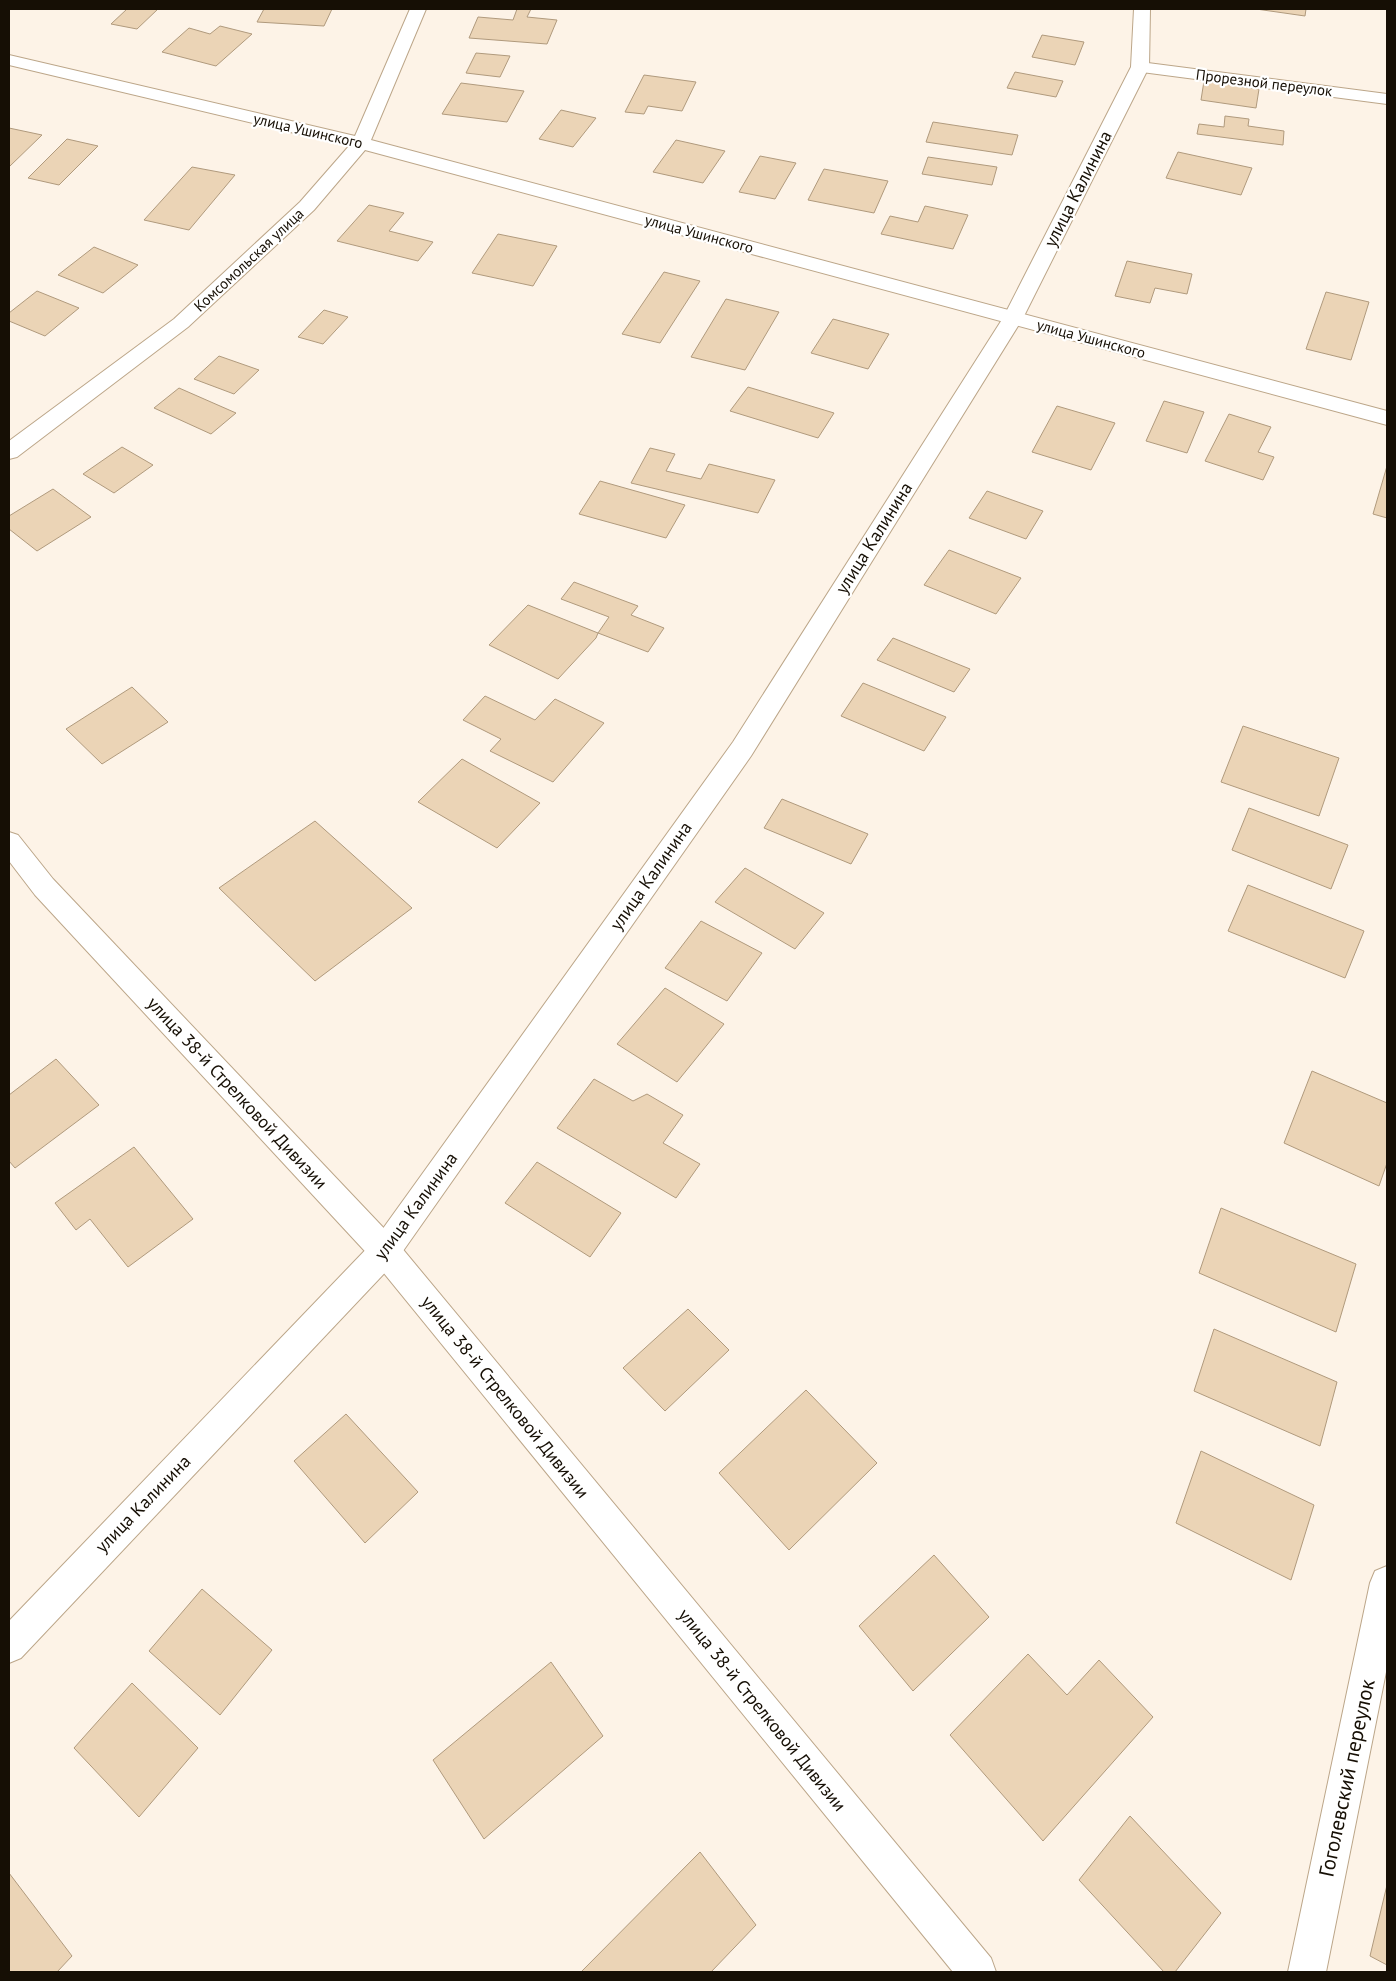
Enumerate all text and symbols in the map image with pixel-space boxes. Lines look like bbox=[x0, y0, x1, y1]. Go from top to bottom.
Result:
street label: Прорезной переулок bbox=[1195, 65, 1334, 100]
street label: улица Ушинского bbox=[252, 109, 365, 152]
street label: улица Калинина bbox=[1038, 127, 1117, 251]
street label: Комсомольская улица bbox=[190, 204, 307, 315]
street label: улица Ушинского bbox=[643, 210, 756, 257]
street label: улица Ушинского bbox=[1035, 315, 1148, 362]
street label: улица Калинина bbox=[830, 478, 917, 598]
street label: улица Калинина bbox=[605, 817, 697, 935]
street label: улица 38-й Стрелковой Дивизии bbox=[142, 992, 333, 1194]
street label: улица Калинина bbox=[369, 1147, 462, 1264]
street label: улица 38-й Стрелковой Дивизии bbox=[416, 1291, 594, 1503]
street label: улица Калинина bbox=[90, 1450, 195, 1558]
street label: улица 38-й Стрелковой Дивизии bbox=[673, 1604, 851, 1816]
street label: Гоголевский переулок bbox=[1312, 1677, 1381, 1879]

